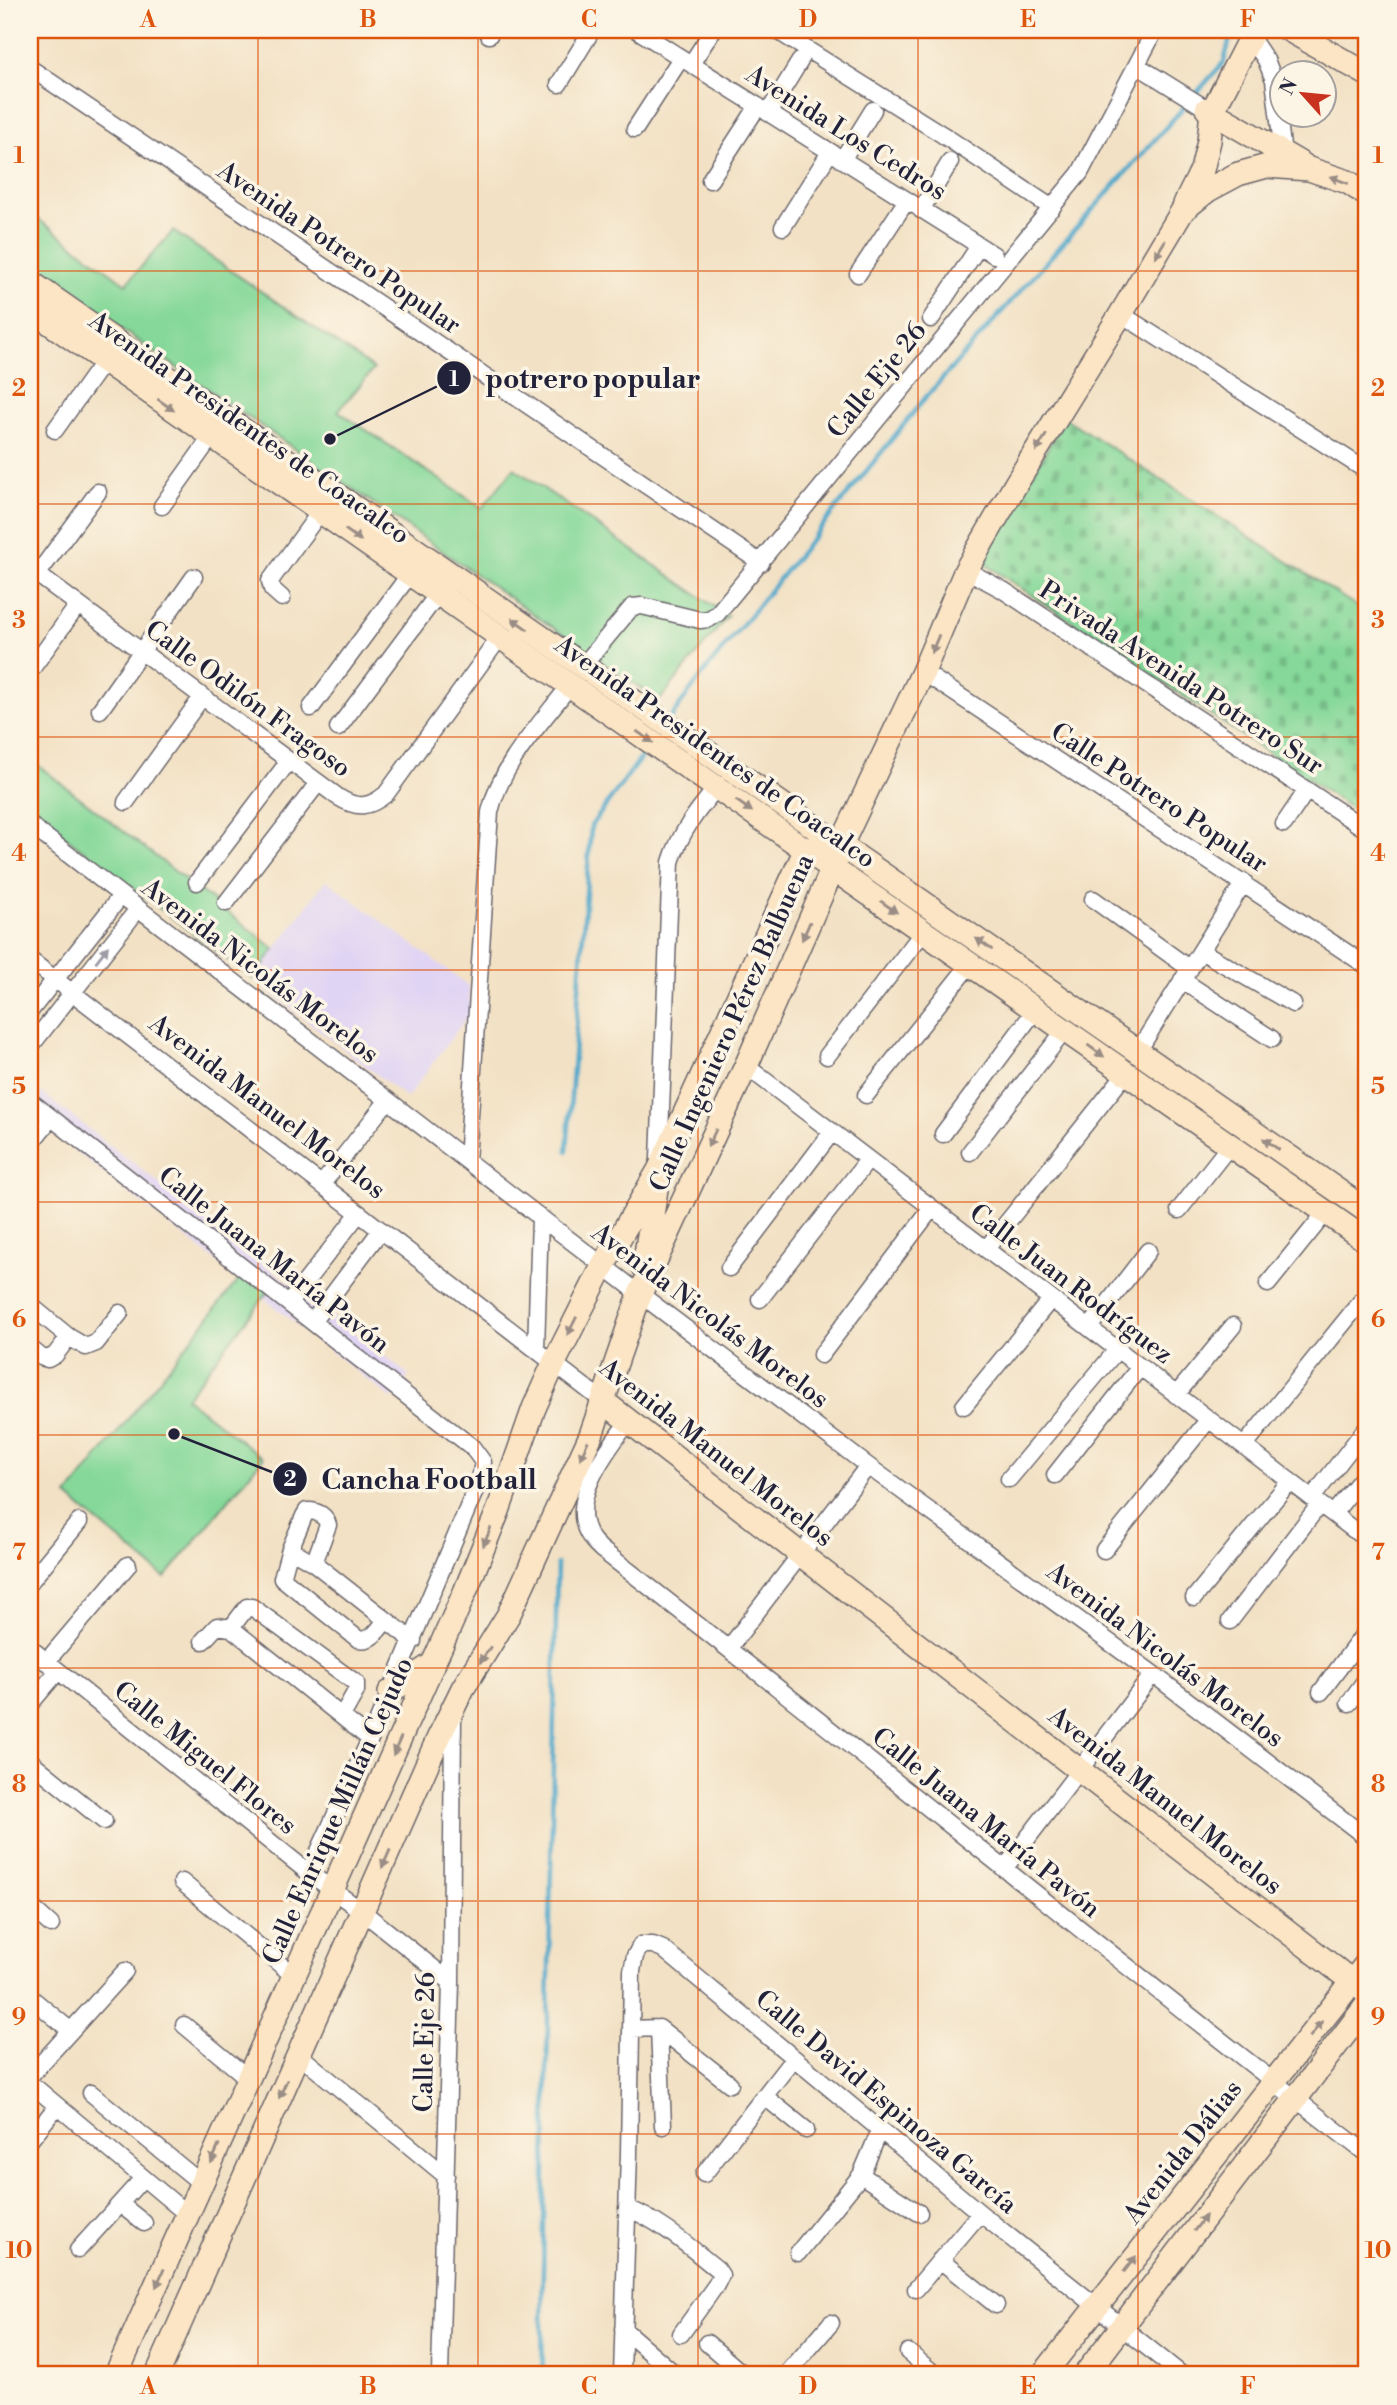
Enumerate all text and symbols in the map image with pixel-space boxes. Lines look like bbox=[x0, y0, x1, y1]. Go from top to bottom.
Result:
text: A bbox=[139, 6, 157, 34]
text: B bbox=[359, 6, 377, 34]
text: C bbox=[581, 6, 597, 34]
text: D bbox=[799, 6, 817, 34]
text: E bbox=[1020, 6, 1036, 34]
text: F bbox=[1240, 6, 1256, 34]
street label: Avenida Los Cedros bbox=[739, 58, 952, 208]
north arrow bbox=[1268, 60, 1338, 130]
text: N bbox=[1275, 75, 1303, 99]
text: 1 bbox=[13, 142, 25, 170]
text: 1 bbox=[1372, 142, 1384, 170]
street label: Avenida Potrero Popular bbox=[210, 154, 467, 341]
one-way arrow bbox=[1328, 174, 1349, 185]
one-way arrow bbox=[1153, 239, 1166, 258]
street label: Avenida Presidentes de Coacalco bbox=[82, 304, 416, 551]
street label: Calle Eje 26 bbox=[820, 315, 934, 445]
callout: potrero popular bbox=[436, 354, 715, 403]
text: potrero popular bbox=[485, 362, 701, 397]
text: 1 bbox=[449, 367, 459, 393]
text: 2 bbox=[12, 375, 26, 403]
text: 2 bbox=[1371, 375, 1385, 403]
one-way arrow bbox=[157, 398, 175, 412]
one-way arrow bbox=[1034, 433, 1047, 452]
one-way arrow bbox=[344, 528, 362, 542]
street label: Privada Avenida Potrero Sur bbox=[1033, 574, 1329, 782]
text: 3 bbox=[12, 607, 26, 635]
text: 3 bbox=[1371, 607, 1385, 635]
street label: Calle Odilón Fragoso bbox=[139, 613, 357, 785]
one-way arrow bbox=[511, 617, 529, 631]
street label: Avenida Presidentes de Coacalco bbox=[548, 628, 882, 875]
one-way arrow bbox=[929, 633, 940, 654]
street label: Calle Potrero Popular bbox=[1045, 716, 1273, 880]
one-way arrow bbox=[635, 730, 654, 743]
one-way arrow bbox=[735, 799, 753, 813]
text: 4 bbox=[11, 840, 27, 868]
text: 4 bbox=[1370, 840, 1386, 868]
street label: Calle Ingeniero Pérez Balbuena bbox=[643, 848, 821, 1197]
street label: Avenida Nicolás Morelos bbox=[134, 871, 385, 1071]
one-way arrow bbox=[880, 900, 898, 914]
one-way arrow bbox=[800, 920, 811, 941]
one-way arrow bbox=[975, 937, 993, 951]
one-way arrow bbox=[94, 946, 109, 964]
street label: Avenida Manuel Morelos bbox=[142, 1007, 392, 1206]
one-way arrow bbox=[1087, 1044, 1105, 1058]
text: 5 bbox=[12, 1073, 26, 1101]
text: 5 bbox=[1371, 1073, 1385, 1101]
one-way arrow bbox=[707, 1128, 718, 1148]
one-way arrow bbox=[1262, 1137, 1280, 1151]
street label: Calle Juana María Pavón bbox=[152, 1160, 396, 1360]
street label: Calle Juan Rodríguez bbox=[963, 1197, 1179, 1371]
street label: Avenida Nicolás Morelos bbox=[584, 1216, 835, 1416]
text: 6 bbox=[12, 1306, 26, 1334]
text: 6 bbox=[1371, 1306, 1385, 1334]
one-way arrow bbox=[567, 1316, 578, 1336]
street label: Avenida Manuel Morelos bbox=[592, 1351, 839, 1554]
one-way arrow bbox=[578, 1440, 589, 1461]
callout: Cancha Football bbox=[273, 1454, 551, 1503]
text: Cancha Football bbox=[321, 1463, 537, 1498]
text: 2 bbox=[283, 1467, 297, 1493]
one-way arrow bbox=[482, 1527, 493, 1548]
text: 7 bbox=[12, 1539, 26, 1567]
text: 7 bbox=[1371, 1539, 1385, 1567]
street label: Avenida Nicolás Morelos bbox=[1039, 1555, 1290, 1755]
one-way arrow bbox=[478, 1645, 491, 1665]
street label: Calle Enrique Millán Cejudo bbox=[256, 1652, 420, 1970]
street label: Calle Miguel Flores bbox=[107, 1674, 303, 1842]
street label: Avenida Manuel Morelos bbox=[1041, 1699, 1288, 1902]
street label: Calle Juana María Pavón bbox=[865, 1721, 1107, 1925]
one-way arrow bbox=[391, 1736, 403, 1756]
text: 8 bbox=[12, 1771, 26, 1799]
text: 8 bbox=[1371, 1771, 1385, 1799]
one-way arrow bbox=[380, 1849, 391, 1870]
street label: Calle Eje 26 bbox=[408, 1971, 442, 2113]
street label: Calle David Espinoza García bbox=[749, 1983, 1024, 2221]
text: 9 bbox=[12, 2004, 26, 2032]
text: 9 bbox=[1371, 2004, 1385, 2032]
one-way arrow bbox=[1308, 2020, 1323, 2038]
street label: Avenida Dálias bbox=[1116, 2074, 1249, 2231]
one-way arrow bbox=[277, 2079, 289, 2099]
one-way arrow bbox=[209, 2144, 221, 2164]
one-way arrow bbox=[1193, 2214, 1207, 2232]
text: 10 bbox=[5, 2237, 33, 2265]
text: 10 bbox=[1364, 2237, 1392, 2265]
one-way arrow bbox=[1123, 2255, 1138, 2273]
one-way arrow bbox=[154, 2268, 166, 2288]
text: A bbox=[139, 2373, 157, 2401]
text: B bbox=[359, 2373, 377, 2401]
text: C bbox=[581, 2373, 597, 2401]
text: D bbox=[799, 2373, 817, 2401]
text: E bbox=[1020, 2373, 1036, 2401]
text: F bbox=[1240, 2373, 1256, 2401]

